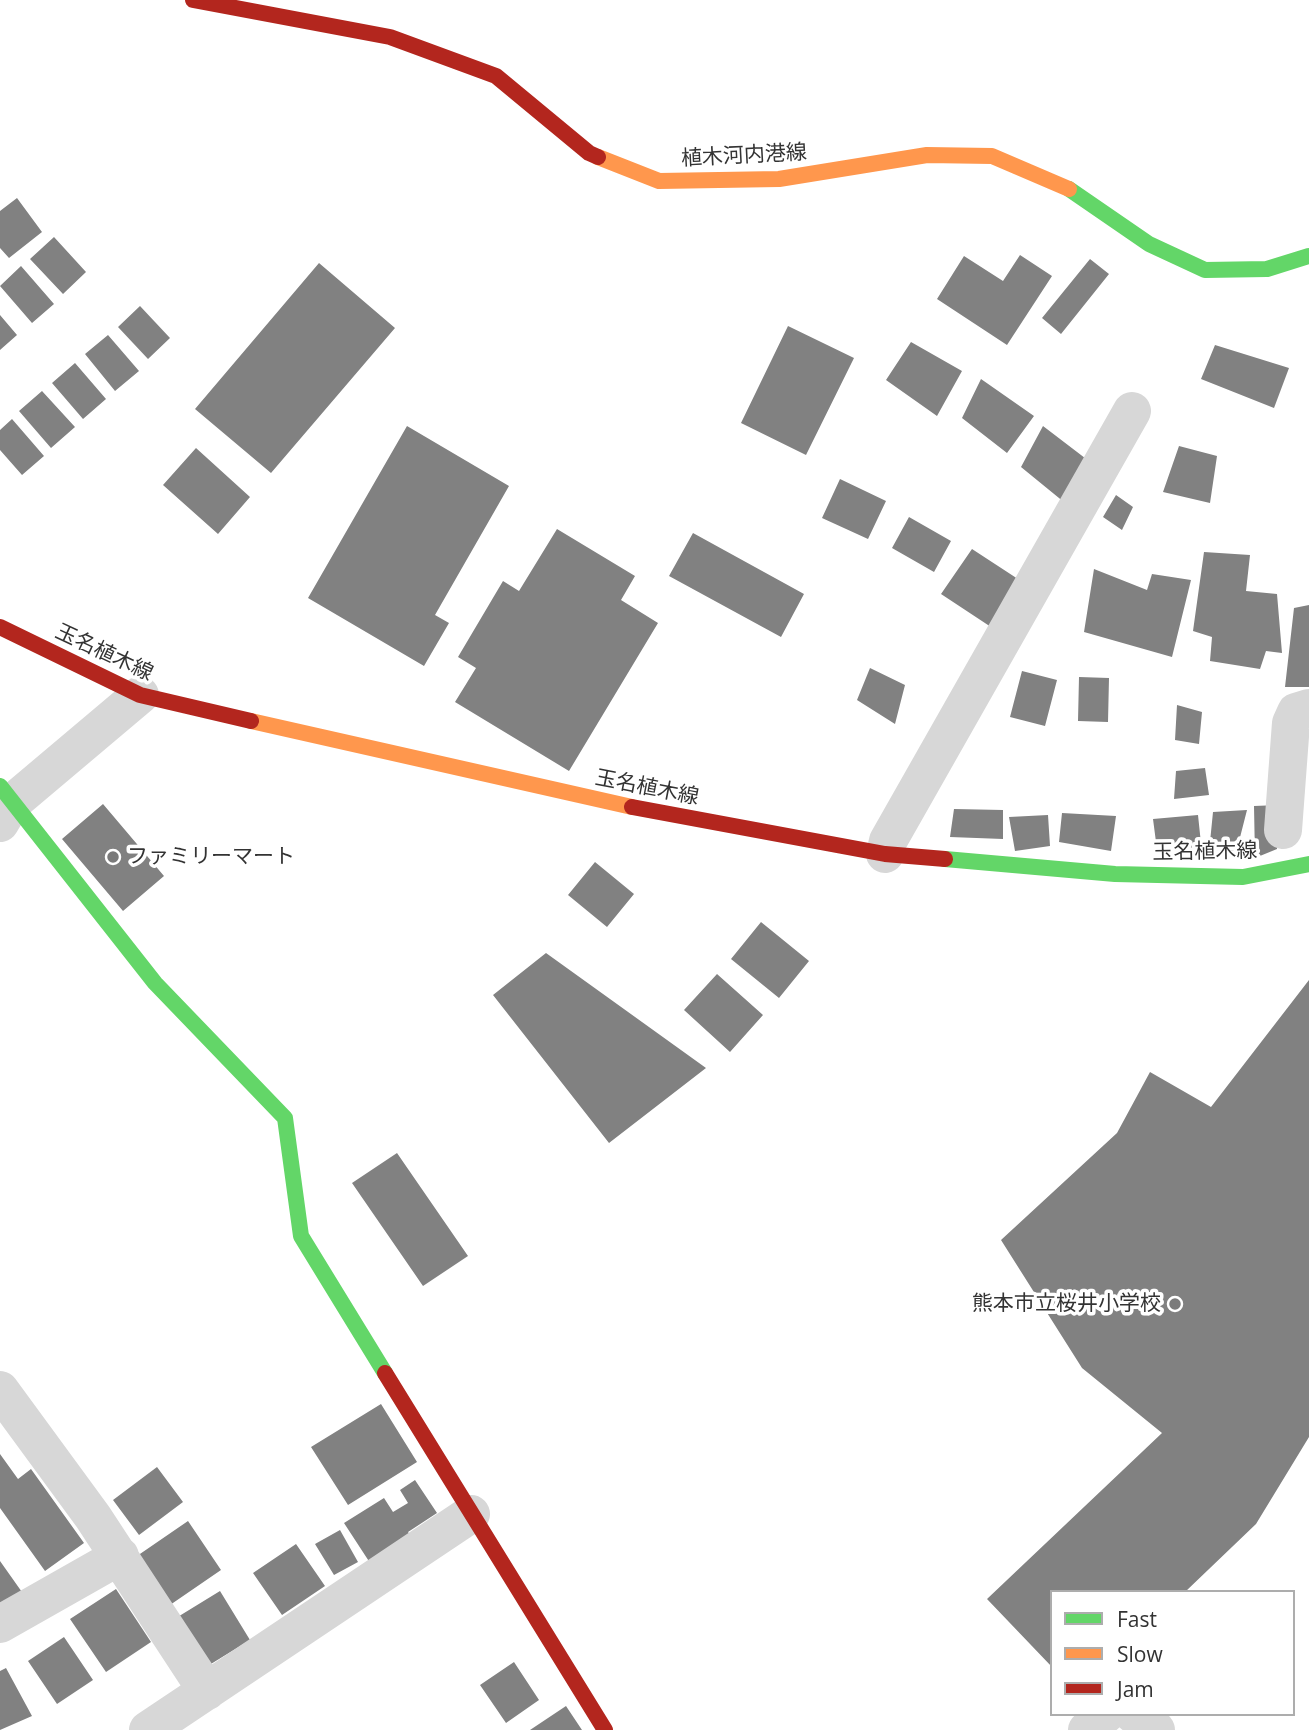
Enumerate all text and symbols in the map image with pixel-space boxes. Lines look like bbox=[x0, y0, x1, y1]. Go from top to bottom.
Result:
street label: 植木河内港線 bbox=[680, 140, 808, 172]
street label: 玉名植木線 bbox=[51, 619, 157, 687]
street label: 玉名植木線 bbox=[593, 766, 701, 810]
street label: 玉名植木線 bbox=[1152, 838, 1258, 866]
place label: ファミリーマート bbox=[127, 844, 295, 870]
marker: ファミリーマート bbox=[105, 849, 121, 865]
place label: 熊本市立桜井小学校 bbox=[972, 1291, 1161, 1317]
marker: 熊本市立桜井小学校 bbox=[1167, 1296, 1183, 1312]
legend bbox=[1050, 1590, 1295, 1716]
text: Fast bbox=[1117, 1605, 1157, 1633]
text: Slow bbox=[1117, 1640, 1163, 1668]
text: Jam bbox=[1117, 1675, 1154, 1703]

